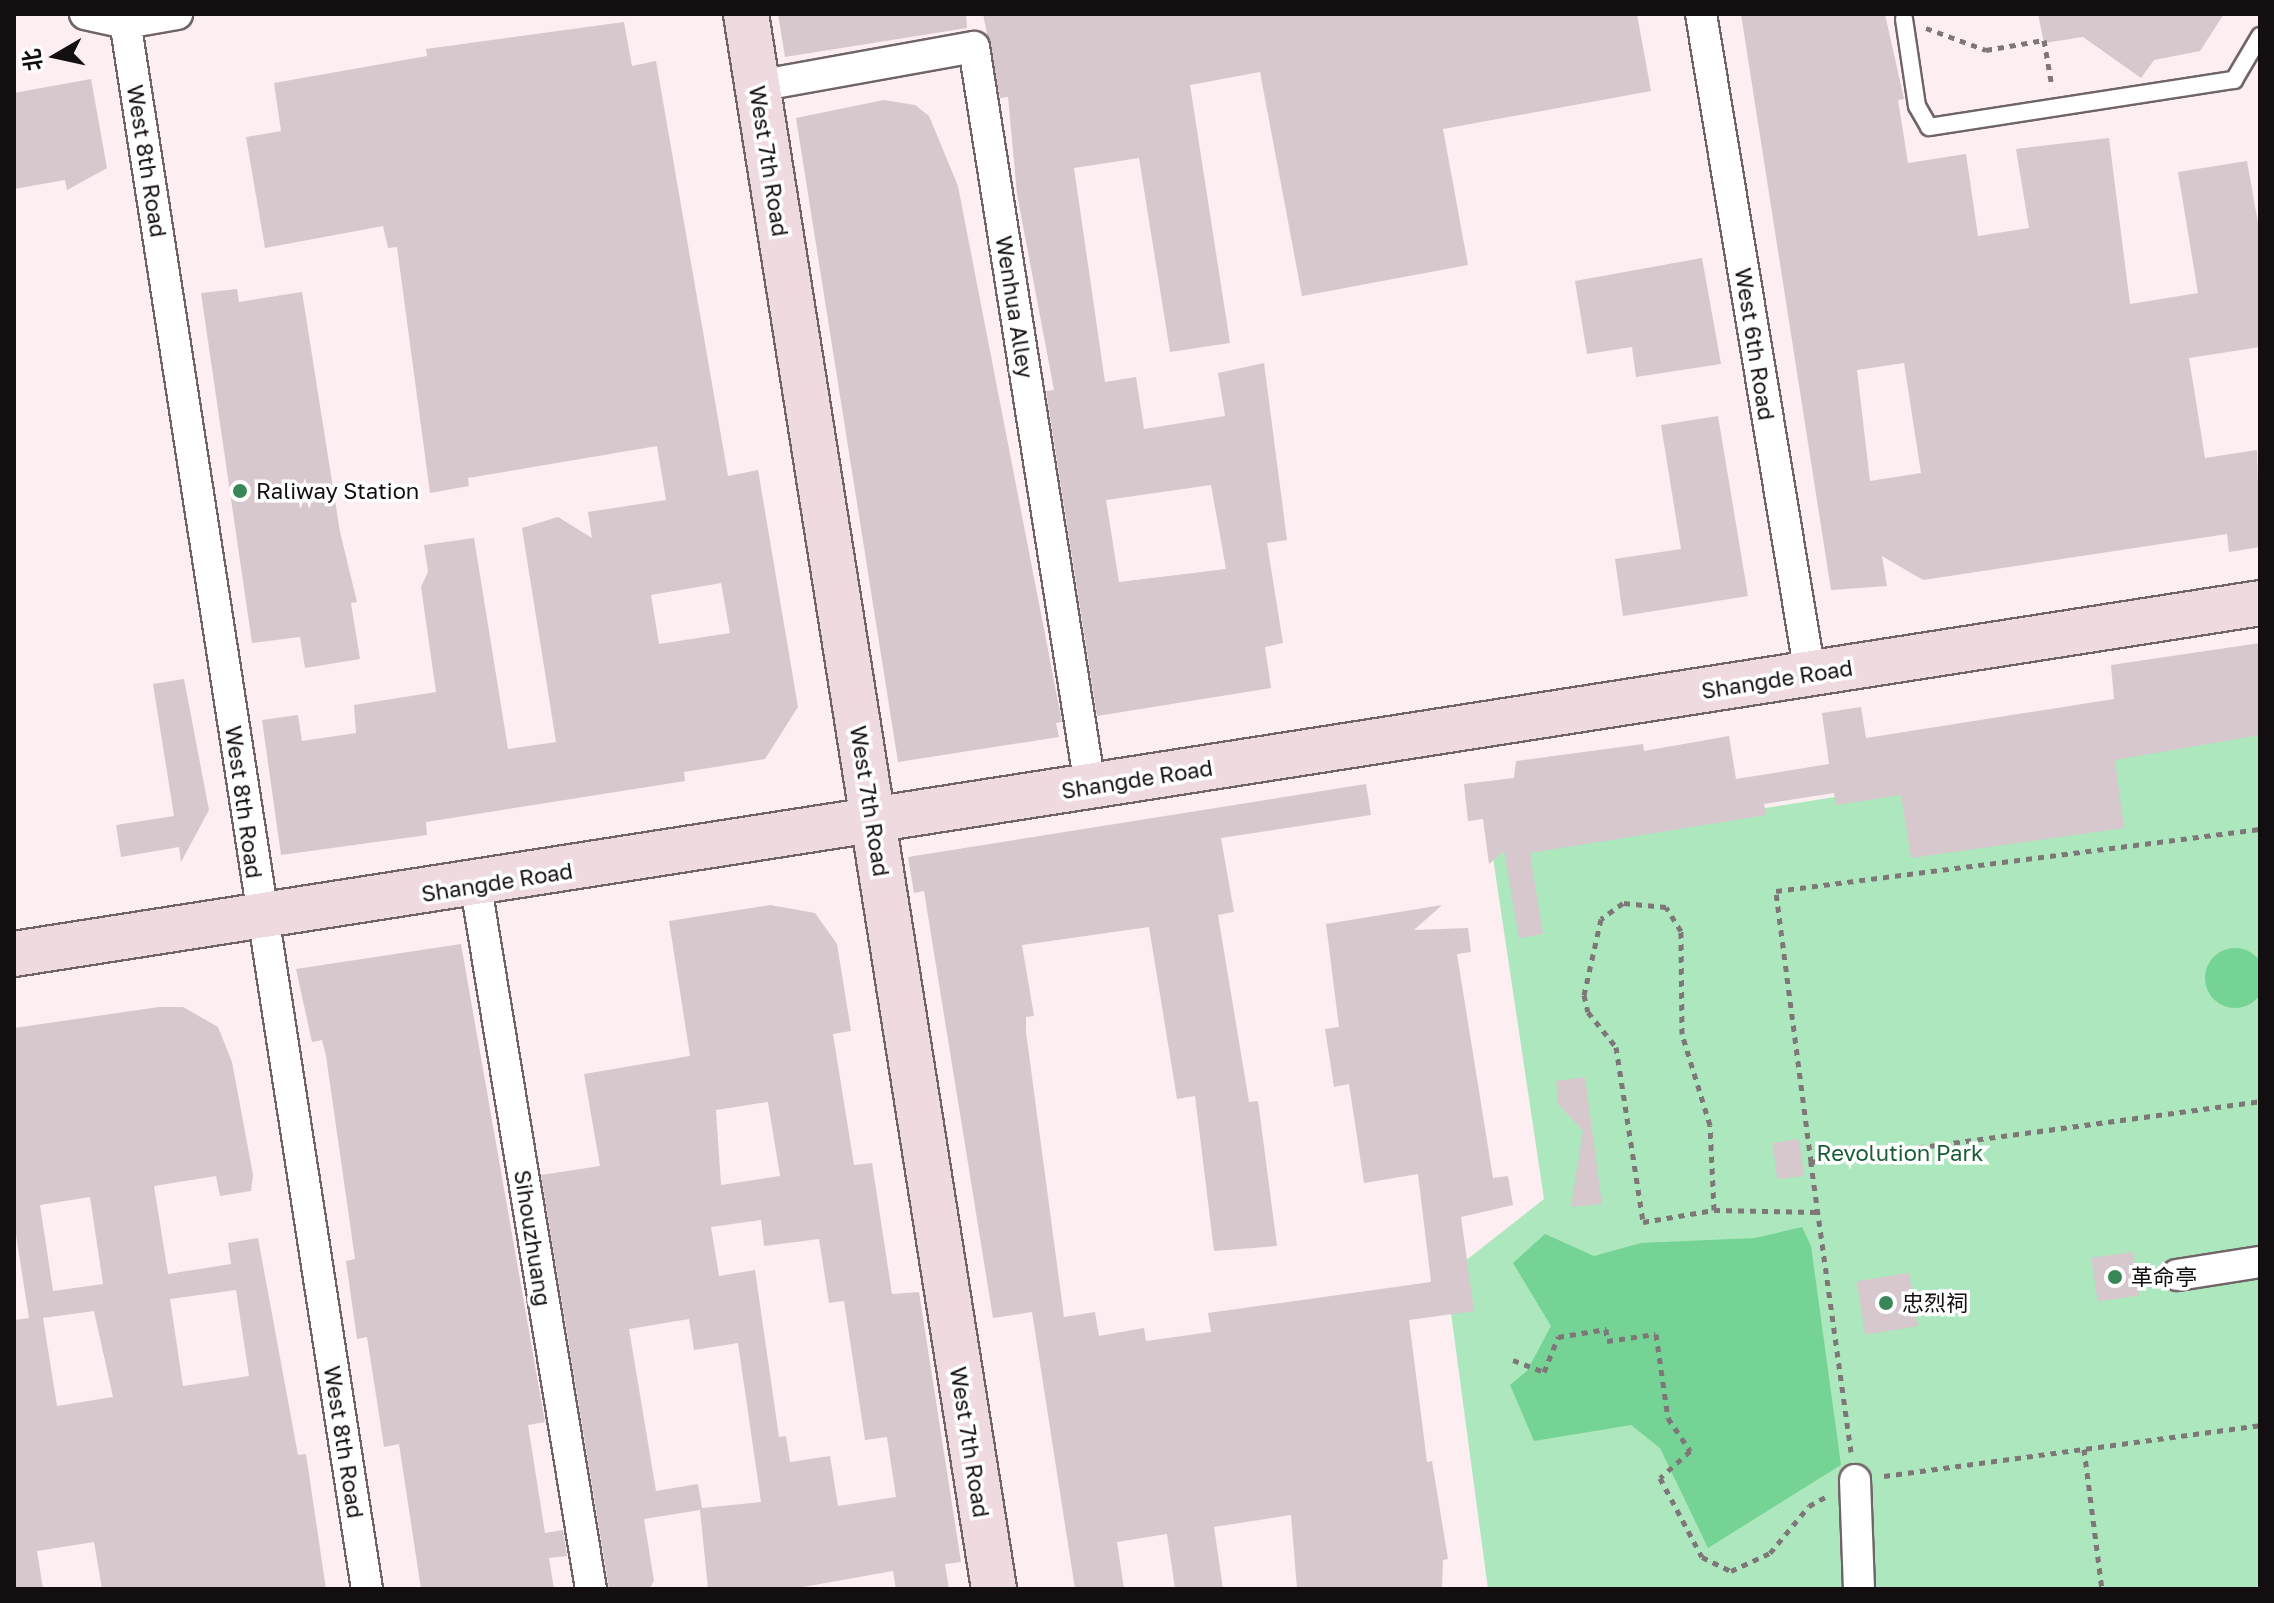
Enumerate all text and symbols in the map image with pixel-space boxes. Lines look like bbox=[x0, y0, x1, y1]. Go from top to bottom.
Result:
north arrow bbox=[16, 16, 96, 96]
text: 北 bbox=[17, 47, 47, 73]
street label: West 8th Road bbox=[122, 83, 172, 239]
street label: West 7th Road bbox=[744, 84, 794, 238]
street label: Wenhua Alley bbox=[991, 234, 1039, 380]
street label: West 6th Road bbox=[1730, 266, 1780, 422]
place label: Raliway Station bbox=[256, 478, 419, 504]
marker: Raliway Station bbox=[231, 482, 249, 500]
street label: Shangde Road bbox=[1699, 654, 1855, 704]
street label: West 8th Road bbox=[220, 724, 268, 880]
street label: West 7th Road bbox=[845, 724, 895, 878]
street label: Shangde Road bbox=[1059, 754, 1215, 804]
street label: Shangde Road bbox=[419, 857, 575, 907]
park label: Revolution Park bbox=[1816, 1140, 1984, 1166]
street label: Sihouzhuang bbox=[509, 1168, 557, 1308]
place label: 革命亭 bbox=[2131, 1264, 2197, 1290]
marker: 革命亭 bbox=[2106, 1268, 2124, 1286]
place label: 忠烈祠 bbox=[1902, 1290, 1968, 1316]
marker: 忠烈祠 bbox=[1877, 1294, 1895, 1312]
street label: West 8th Road bbox=[319, 1364, 369, 1520]
street label: West 7th Road bbox=[945, 1365, 995, 1519]

